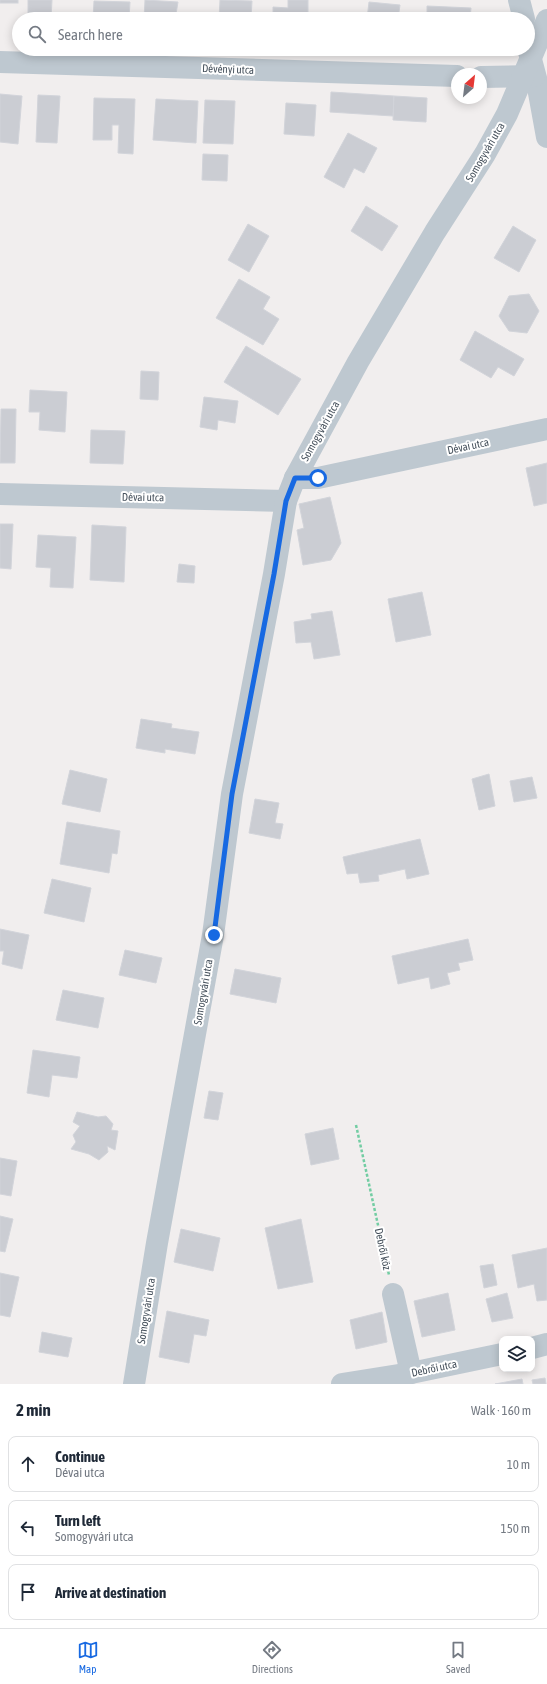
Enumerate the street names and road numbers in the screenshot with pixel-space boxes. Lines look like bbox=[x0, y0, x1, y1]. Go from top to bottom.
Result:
street label: Dévényi utca bbox=[202, 62, 254, 76]
street label: Somogyvári utca bbox=[463, 120, 507, 184]
street label: Somogyvári utca bbox=[299, 399, 341, 463]
street label: Dévai utca bbox=[446, 436, 490, 456]
street label: Dévai utca bbox=[122, 491, 164, 503]
street label: Somogyvári utca bbox=[191, 958, 215, 1026]
street label: Debrői köz bbox=[373, 1227, 393, 1271]
street label: Somogyvári utca bbox=[135, 1277, 157, 1345]
street label: Debrői utca bbox=[410, 1357, 458, 1379]

